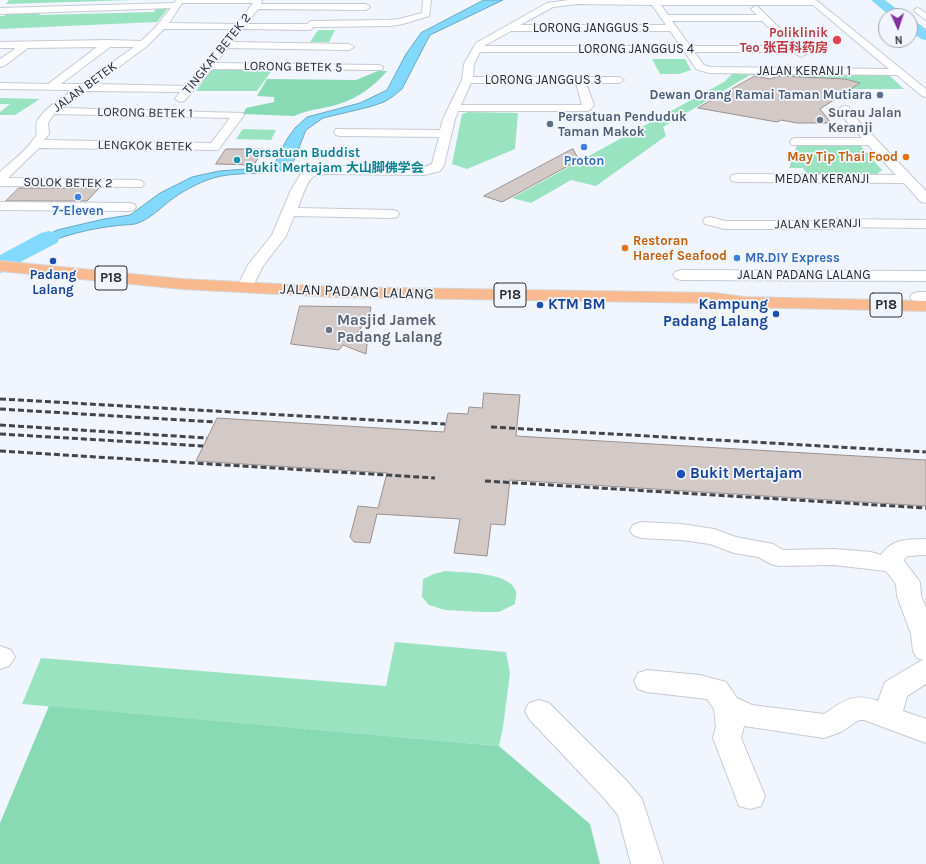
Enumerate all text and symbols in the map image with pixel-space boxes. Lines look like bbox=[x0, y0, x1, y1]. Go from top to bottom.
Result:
north arrow bbox=[878, 8, 918, 48]
street label: TINGKAT BETEK 2 bbox=[180, 10, 254, 98]
street label: LORONG JANGGUS 5 bbox=[533, 20, 649, 36]
place label: Poliklinik Teo 张百科药房 bbox=[740, 25, 828, 56]
text: N bbox=[894, 33, 903, 46]
marker: Poliklinik Teo 张百科药房 bbox=[831, 34, 843, 46]
street label: LORONG JANGGUS 4 bbox=[578, 41, 694, 57]
street label: LORONG BETEK 5 bbox=[244, 58, 342, 76]
street label: JALAN BETEK bbox=[50, 59, 120, 115]
street label: JALAN KERANJI 1 bbox=[757, 63, 851, 79]
street label: LORONG JANGGUS 3 bbox=[485, 72, 601, 88]
place label: Dewan Orang Ramai Taman Mutiara bbox=[650, 87, 872, 103]
marker: Dewan Orang Ramai Taman Mutiara bbox=[875, 90, 885, 100]
street label: LORONG BETEK 1 bbox=[97, 104, 193, 122]
place label: Surau Jalan Keranji bbox=[828, 105, 902, 136]
place label: Persatuan Penduduk Taman Makok bbox=[558, 109, 687, 140]
marker: Surau Jalan Keranji bbox=[815, 115, 825, 125]
marker: Persatuan Penduduk Taman Makok bbox=[545, 119, 555, 129]
street label: LENGKOK BETEK bbox=[97, 137, 193, 155]
marker: Proton bbox=[579, 142, 589, 152]
place label: Persatuan Buddist Bukit Mertajam 大山脚佛学会 bbox=[245, 145, 424, 176]
place label: May Tip Thai Food bbox=[787, 149, 898, 165]
marker: May Tip Thai Food bbox=[901, 152, 911, 162]
place label: Proton bbox=[564, 153, 604, 169]
marker: Persatuan Buddist Bukit Mertajam 大山脚佛学会 bbox=[232, 155, 242, 165]
street label: MEDAN KERANJI bbox=[775, 171, 869, 187]
street label: SOLOK BETEK 2 bbox=[23, 174, 113, 192]
marker: 7-Eleven bbox=[73, 192, 83, 202]
place label: 7-Eleven bbox=[52, 203, 104, 219]
street label: JALAN KERANJI bbox=[775, 215, 861, 233]
place label: Restoran Hareef Seafood bbox=[633, 233, 727, 264]
marker: Restoran Hareef Seafood bbox=[620, 243, 630, 253]
place label: MR.DIY Express bbox=[745, 250, 840, 266]
marker: MR.DIY Express bbox=[732, 253, 742, 263]
marker: Padang Lalang bbox=[48, 256, 58, 266]
road number: P18 bbox=[95, 266, 127, 290]
place label: Padang Lalang bbox=[30, 267, 76, 298]
street label: JALAN PADANG LALANG bbox=[737, 267, 871, 283]
street label: JALAN PADANG LALANG bbox=[280, 280, 434, 304]
road number: P18 bbox=[494, 283, 526, 307]
road number: P18 bbox=[870, 293, 902, 317]
place label: KTM BM bbox=[548, 296, 606, 314]
place label: Kampung Padang Lalang bbox=[663, 296, 768, 331]
marker: KTM BM bbox=[535, 300, 545, 310]
marker: Kampung Padang Lalang bbox=[771, 309, 781, 319]
place label: Masjid Jamek Padang Lalang bbox=[337, 312, 442, 347]
marker: Masjid Jamek Padang Lalang bbox=[324, 325, 334, 335]
place label: Bukit Mertajam bbox=[690, 465, 802, 483]
marker: Bukit Mertajam bbox=[675, 468, 687, 480]

